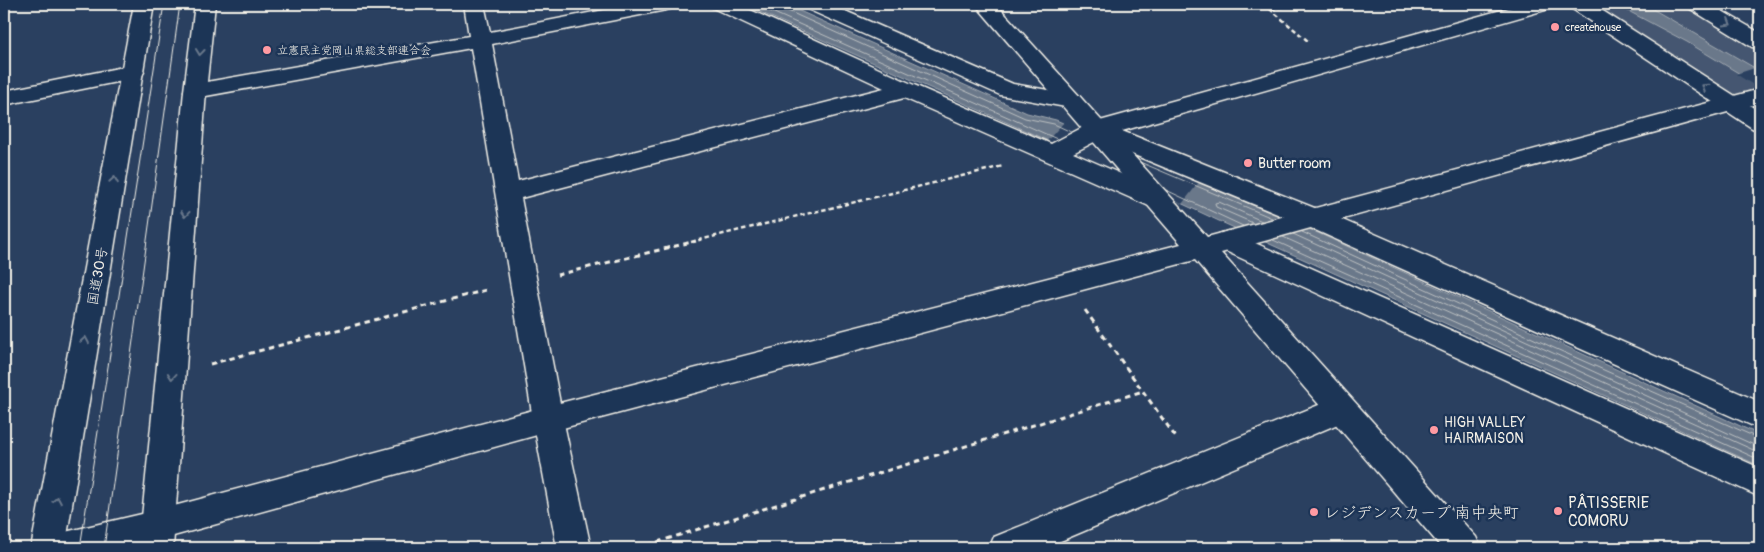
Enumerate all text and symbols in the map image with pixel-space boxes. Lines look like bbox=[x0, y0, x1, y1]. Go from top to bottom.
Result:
one-way arrow bbox=[1723, 16, 1732, 26]
marker: createhouse bbox=[1549, 21, 1561, 33]
place label: createhouse bbox=[1565, 21, 1622, 34]
marker: 立憲民主党岡山県総支部連合会 bbox=[261, 44, 273, 56]
place label: 立憲民主党岡山県総支部連合会 bbox=[277, 44, 431, 57]
one-way arrow bbox=[195, 49, 206, 57]
one-way arrow bbox=[1701, 84, 1710, 93]
place label: Butter room bbox=[1258, 155, 1331, 172]
marker: Butter room bbox=[1242, 157, 1254, 169]
one-way arrow bbox=[108, 176, 118, 185]
one-way arrow bbox=[180, 210, 191, 218]
street label: 国道30号 bbox=[84, 245, 111, 307]
one-way arrow bbox=[80, 336, 90, 345]
one-way arrow bbox=[166, 372, 177, 380]
place label: HIGH VALLEY HAIRMAISON bbox=[1444, 414, 1525, 447]
marker: HIGH VALLEY HAIRMAISON bbox=[1428, 424, 1440, 436]
place label: PÂTISSERIE COMORU bbox=[1568, 493, 1649, 531]
one-way arrow bbox=[51, 496, 61, 505]
place label: レジデンスカープ 南中央町 bbox=[1324, 503, 1519, 523]
marker: PÂTISSERIE COMORU bbox=[1552, 505, 1564, 517]
marker: レジデンスカープ 南中央町 bbox=[1308, 506, 1320, 518]

